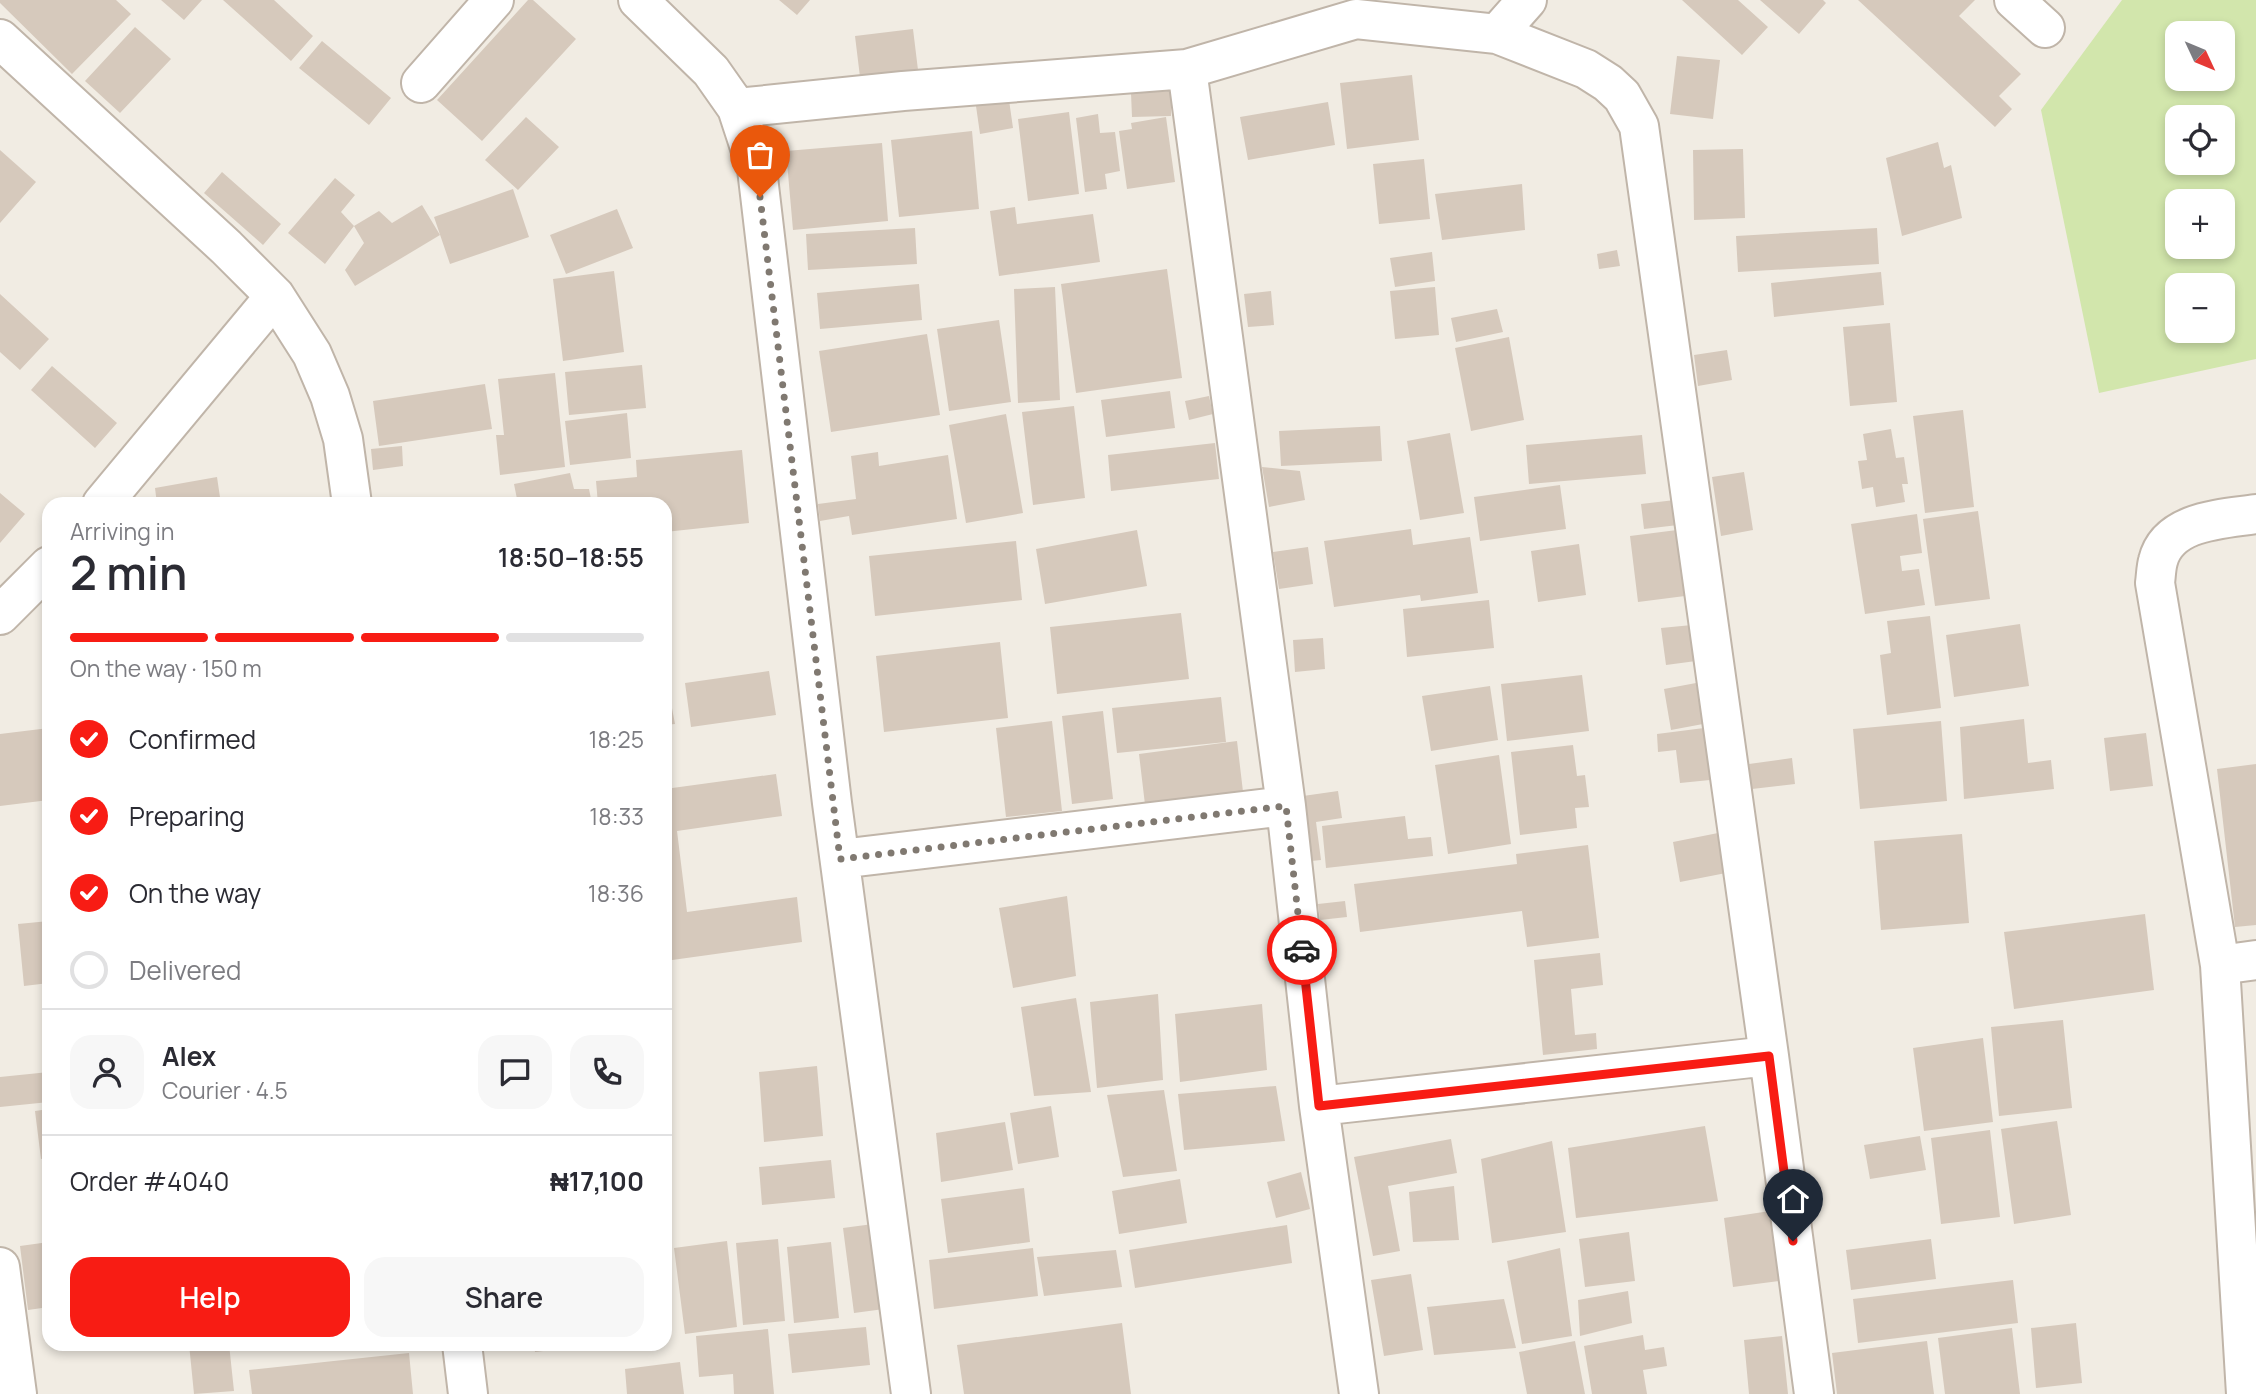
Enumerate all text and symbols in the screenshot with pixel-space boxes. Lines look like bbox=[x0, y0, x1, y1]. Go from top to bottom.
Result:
north arrow bbox=[2165, 21, 2235, 91]
map controls bbox=[2165, 21, 2235, 343]
button: locate bbox=[2165, 105, 2235, 175]
pin bbox=[730, 125, 790, 197]
icon: bag bbox=[741, 136, 779, 174]
button: + bbox=[2165, 189, 2235, 259]
button: − bbox=[2165, 273, 2235, 343]
text: Arriving in bbox=[70, 515, 175, 547]
text: 18:50–18:55 bbox=[498, 539, 644, 575]
text: 2 min bbox=[70, 541, 187, 604]
text: On the way · 150 m bbox=[70, 652, 262, 684]
icon: check bbox=[70, 720, 108, 758]
text: Confirmed bbox=[129, 721, 256, 757]
text: 18:25 bbox=[588, 723, 644, 755]
icon: check bbox=[70, 797, 108, 835]
text: Preparing bbox=[129, 798, 245, 834]
text: 18:33 bbox=[589, 800, 644, 832]
icon: check bbox=[70, 874, 108, 912]
text: On the way bbox=[129, 875, 261, 911]
text: 18:36 bbox=[588, 877, 644, 909]
courier bbox=[1267, 915, 1337, 985]
icon: car bbox=[1283, 931, 1321, 969]
text: Delivered bbox=[129, 952, 241, 988]
button: person bbox=[70, 1035, 144, 1109]
button: chat bbox=[478, 1035, 552, 1109]
button: phone bbox=[570, 1035, 644, 1109]
text: Alex bbox=[162, 1038, 216, 1074]
text: Courier · 4.5 bbox=[162, 1074, 288, 1106]
text: Order #4040 bbox=[70, 1163, 229, 1199]
text: ₦17,100 bbox=[550, 1163, 644, 1199]
pin bbox=[1763, 1169, 1823, 1241]
icon: home bbox=[1774, 1180, 1812, 1218]
button: Help bbox=[70, 1257, 350, 1337]
button: Share bbox=[364, 1257, 644, 1337]

